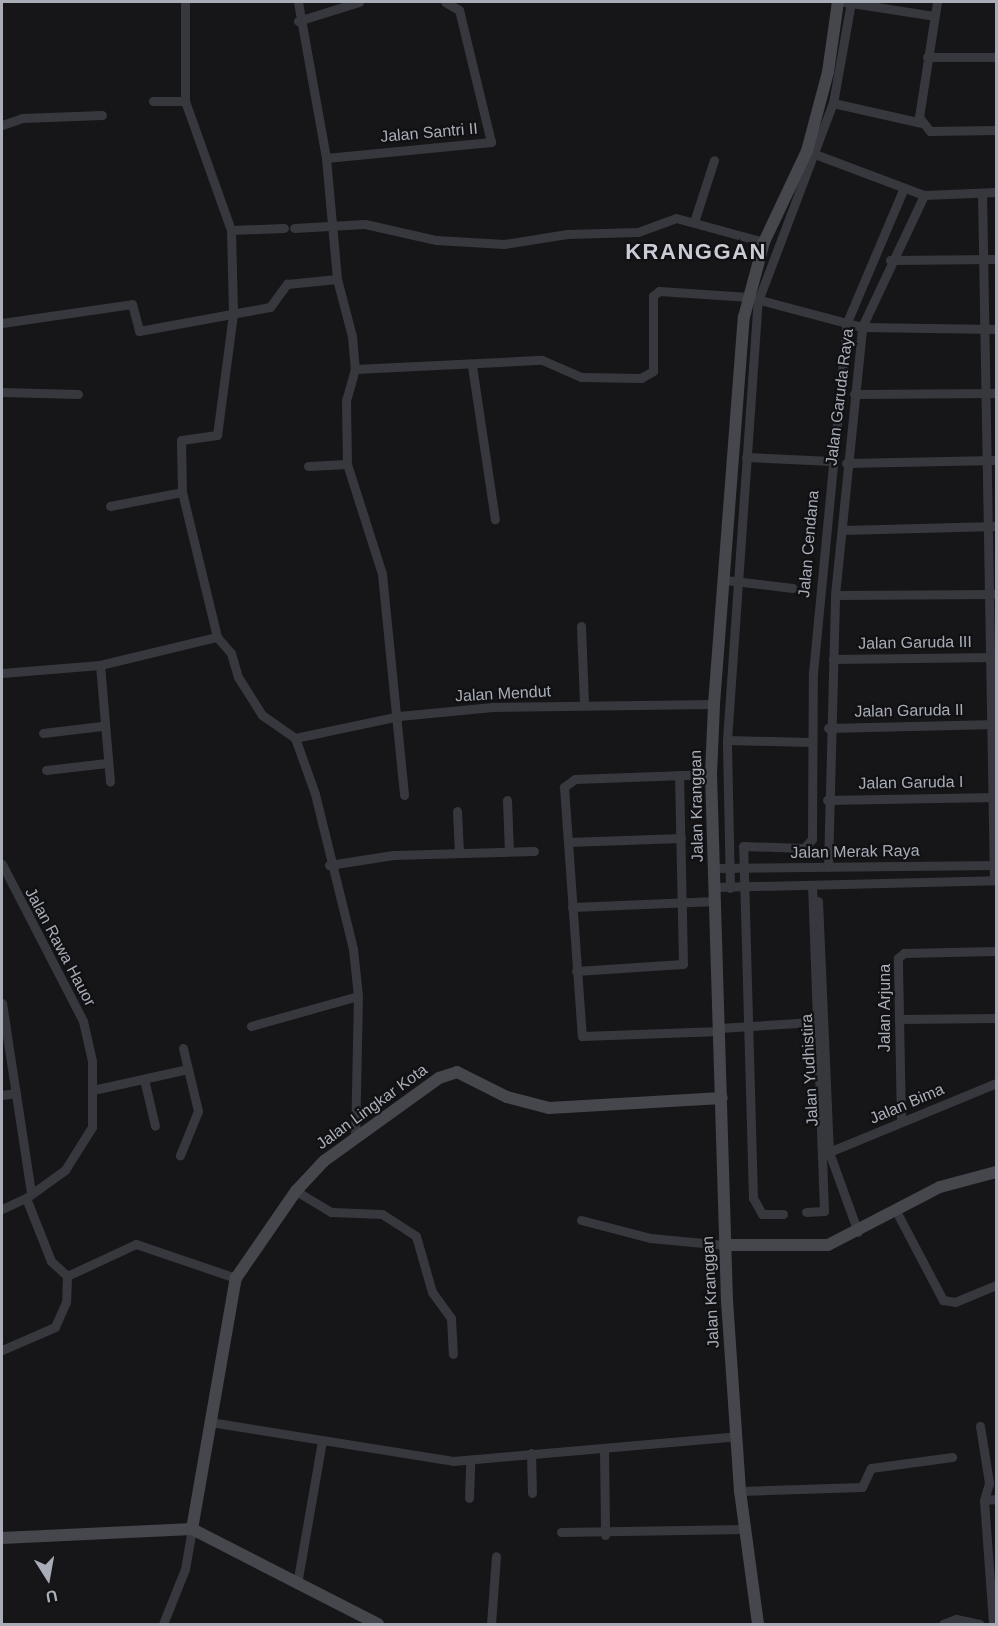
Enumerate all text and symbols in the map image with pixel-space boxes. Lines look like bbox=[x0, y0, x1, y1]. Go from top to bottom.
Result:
street label: Jalan Santri II bbox=[379, 119, 479, 147]
district label: KRANGGAN bbox=[625, 239, 767, 265]
street label: Jalan Garuda Raya bbox=[822, 327, 858, 467]
street label: Jalan Cendana bbox=[795, 490, 823, 598]
street label: Jalan Garuda III bbox=[858, 632, 972, 654]
street label: Jalan Mendut bbox=[455, 682, 551, 706]
street label: Jalan Garuda II bbox=[854, 700, 964, 722]
street label: Jalan Kranggan bbox=[686, 750, 708, 862]
street label: Jalan Garuda I bbox=[858, 772, 964, 794]
street label: Jalan Merak Raya bbox=[790, 841, 920, 863]
street label: Jalan Rawa Hauor bbox=[21, 884, 99, 1010]
street label: Jalan Arjuna bbox=[875, 964, 895, 1052]
street label: Jalan Yudhistira bbox=[797, 1013, 823, 1127]
street label: Jalan Lingkar Kota bbox=[313, 1060, 431, 1154]
street label: Jalan Bima bbox=[867, 1080, 947, 1128]
street label: Jalan Kranggan bbox=[698, 1236, 724, 1348]
north arrow bbox=[18, 1548, 78, 1608]
text: U bbox=[44, 1587, 59, 1606]

